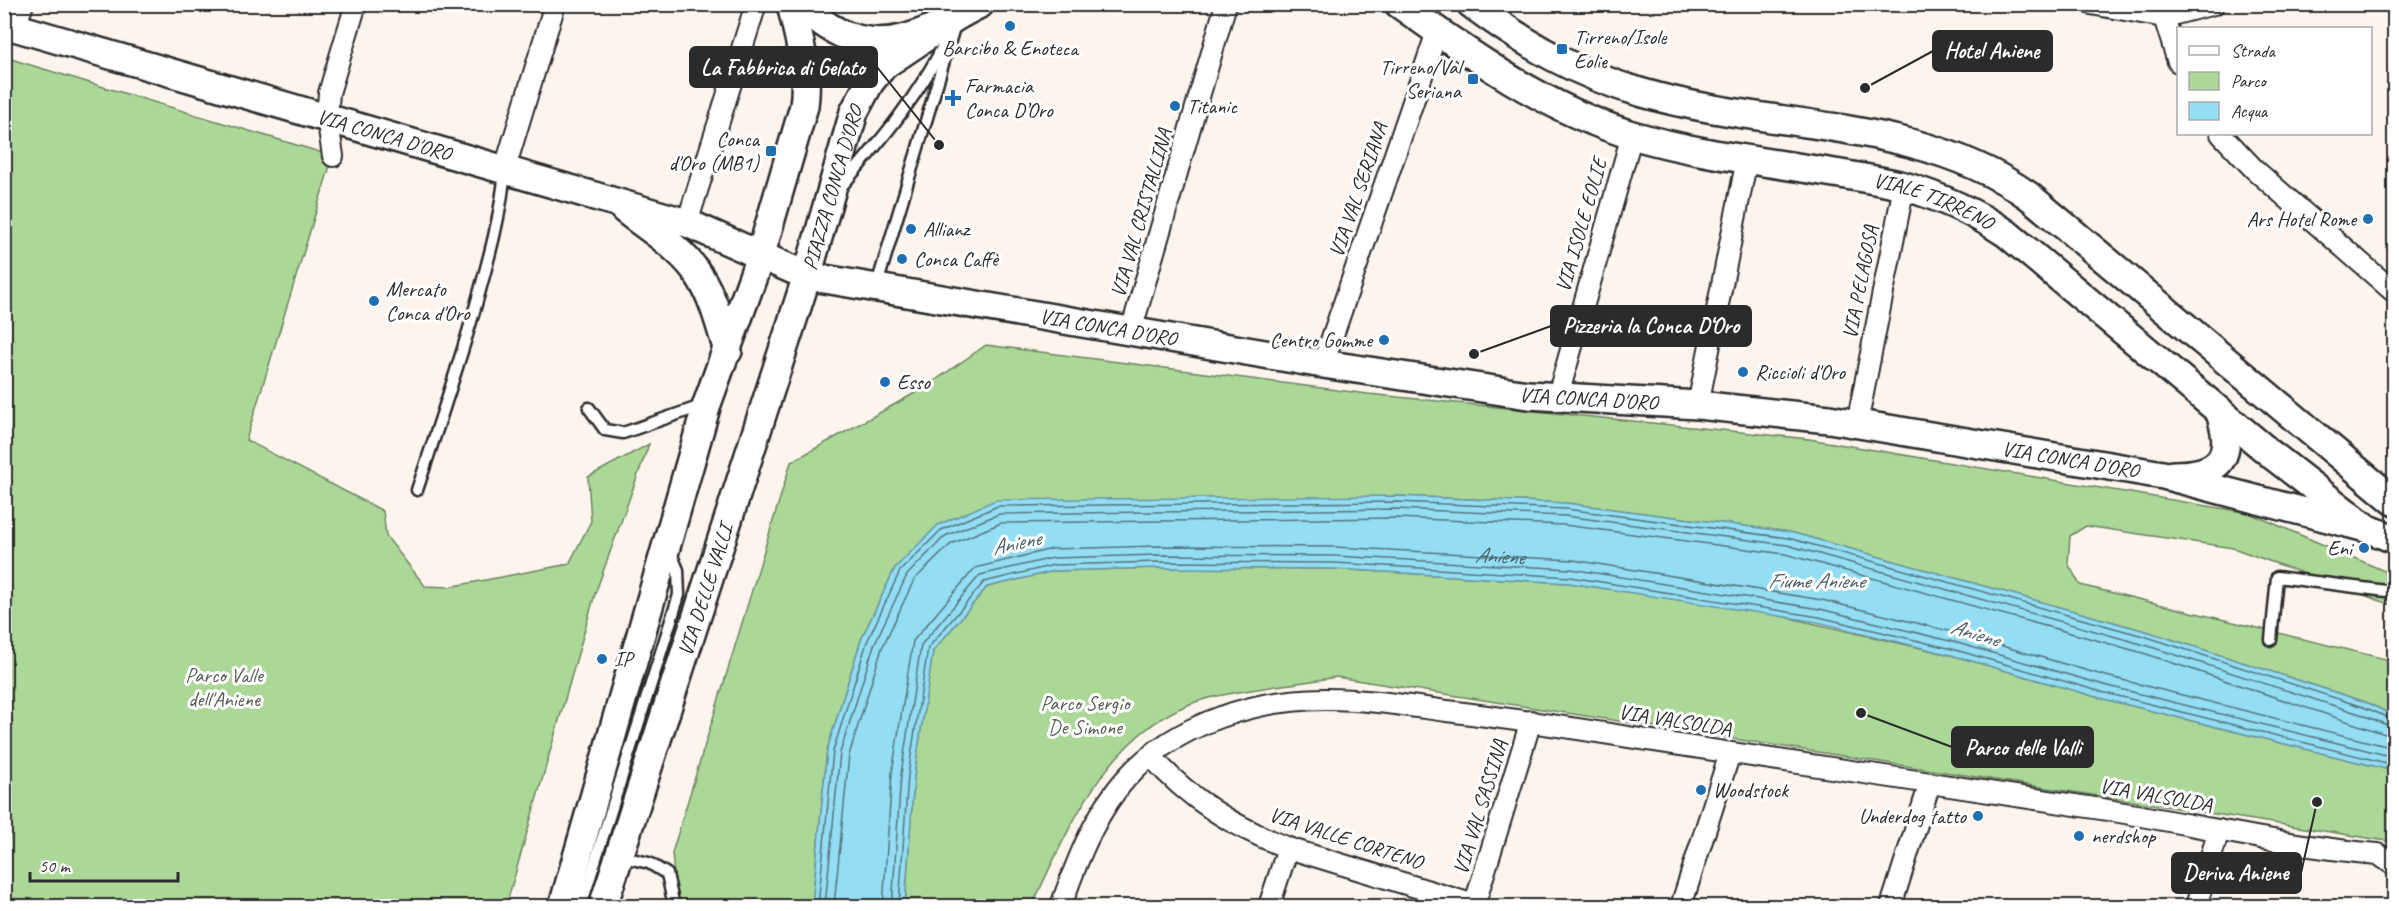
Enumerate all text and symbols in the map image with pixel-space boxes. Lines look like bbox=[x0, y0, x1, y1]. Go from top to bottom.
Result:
marker: Barcibo & Enoteca bbox=[1003, 19, 1017, 33]
place label: Tirreno/Isole Eolie bbox=[1574, 24, 1668, 74]
legend bbox=[2177, 27, 2372, 135]
callout: Hotel Aniene bbox=[1933, 31, 2052, 71]
place label: Barcibo & Enoteca bbox=[942, 35, 1080, 61]
text: Hotel Aniene bbox=[1945, 37, 2041, 65]
text: Strada bbox=[2231, 40, 2276, 62]
marker: Tirreno/Isole Eolie bbox=[1555, 42, 1569, 56]
callout: La Fabbrica di Gelato bbox=[690, 47, 877, 87]
text: La Fabbrica di Gelato bbox=[701, 54, 867, 82]
place label: Tirreno/Val Seriana bbox=[1380, 54, 1464, 104]
text: Parco bbox=[2231, 70, 2267, 92]
marker: Tirreno/Val Seriana bbox=[1466, 72, 1480, 86]
place label: Farmacia Conca D’Oro bbox=[965, 73, 1054, 123]
marker: Farmacia Conca D’Oro bbox=[946, 91, 960, 105]
place label: Titanic bbox=[1187, 93, 1238, 119]
street label: PIAZZA CONCA D'ORO bbox=[796, 98, 869, 273]
marker: Titanic bbox=[1168, 99, 1182, 113]
text: Acqua bbox=[2231, 100, 2269, 122]
street label: VIA CONCA D'ORO bbox=[314, 103, 457, 167]
street label: VIA VAL SERIANA bbox=[1323, 118, 1394, 260]
street label: VIA VAL CRISTALLINA bbox=[1105, 125, 1178, 300]
place label: Conca d'Oro (MB1) bbox=[669, 126, 761, 176]
marker: Conca d'Oro (MB1) bbox=[764, 144, 778, 158]
street label: VIA ISOLE EOLIE bbox=[1549, 153, 1613, 295]
street label: VIALE TIRRENO bbox=[1871, 167, 2000, 237]
place label: Ars Hotel Rome bbox=[2247, 206, 2358, 232]
marker: Ars Hotel Rome bbox=[2361, 212, 2375, 226]
place label: Allianz bbox=[923, 216, 971, 242]
marker: Allianz bbox=[904, 222, 918, 236]
street label: VIA PELAGOSA bbox=[1836, 223, 1884, 341]
place label: Conca Caffè bbox=[914, 246, 1000, 272]
marker: Conca Caffè bbox=[895, 252, 909, 266]
place label: Mercato Conca d'Oro bbox=[386, 276, 471, 326]
marker: Mercato Conca d'Oro bbox=[367, 294, 381, 308]
street label: VIA CONCA D'ORO bbox=[1038, 303, 1181, 352]
callout: Pizzeria la Conca D‘Oro bbox=[1551, 306, 1751, 346]
text: Pizzeria la Conca D‘Oro bbox=[1563, 312, 1741, 340]
place label: Centro Gomme bbox=[1270, 327, 1374, 353]
marker: Centro Gomme bbox=[1377, 333, 1391, 347]
place label: Riccioli d'Oro bbox=[1755, 359, 1847, 385]
marker: Riccioli d'Oro bbox=[1736, 365, 1750, 379]
place label: Esso bbox=[897, 369, 931, 395]
marker: Esso bbox=[878, 375, 892, 389]
street label: VIA CONCA D'ORO bbox=[1518, 381, 1661, 416]
street label: VIA CONCA D'ORO bbox=[2000, 435, 2143, 484]
street label: VIA DELLE VALLI bbox=[672, 517, 740, 659]
water label: Aniene bbox=[989, 524, 1046, 562]
place label: Eni bbox=[2328, 535, 2355, 561]
water label: Aniene bbox=[1474, 541, 1528, 571]
marker: Eni bbox=[2357, 541, 2371, 555]
water label: Fiume Aniene bbox=[1768, 567, 1867, 595]
water label: Aniene bbox=[1947, 612, 2005, 654]
place label: IP bbox=[614, 646, 635, 672]
marker: IP bbox=[595, 652, 609, 666]
park label: Parco Valle dell'Aniene bbox=[185, 662, 265, 712]
park label: Parco Sergio De Simone bbox=[1040, 690, 1132, 740]
street label: VIA VALSOLDA bbox=[1617, 698, 1734, 742]
callout: Parco delle Valli bbox=[1952, 727, 2093, 767]
text: Parco delle Valli bbox=[1965, 734, 2084, 762]
street label: VIA VAL SASSINA bbox=[1447, 736, 1513, 877]
street label: VIA VALSOLDA bbox=[2098, 772, 2215, 818]
place label: Woodstock bbox=[1713, 777, 1789, 803]
marker: Woodstock bbox=[1694, 783, 1708, 797]
street label: VIA VALLE CORTENO bbox=[1266, 801, 1428, 876]
place label: Underdog tatto bbox=[1859, 803, 1968, 829]
marker: Underdog tatto bbox=[1971, 809, 1985, 823]
place label: nerdshop bbox=[2091, 823, 2157, 849]
marker: nerdshop bbox=[2072, 829, 2086, 843]
scale bar bbox=[30, 845, 178, 883]
callout: Deriva Aniene bbox=[2172, 853, 2301, 893]
text: 50 m bbox=[39, 855, 72, 877]
text: Deriva Aniene bbox=[2184, 859, 2290, 887]

